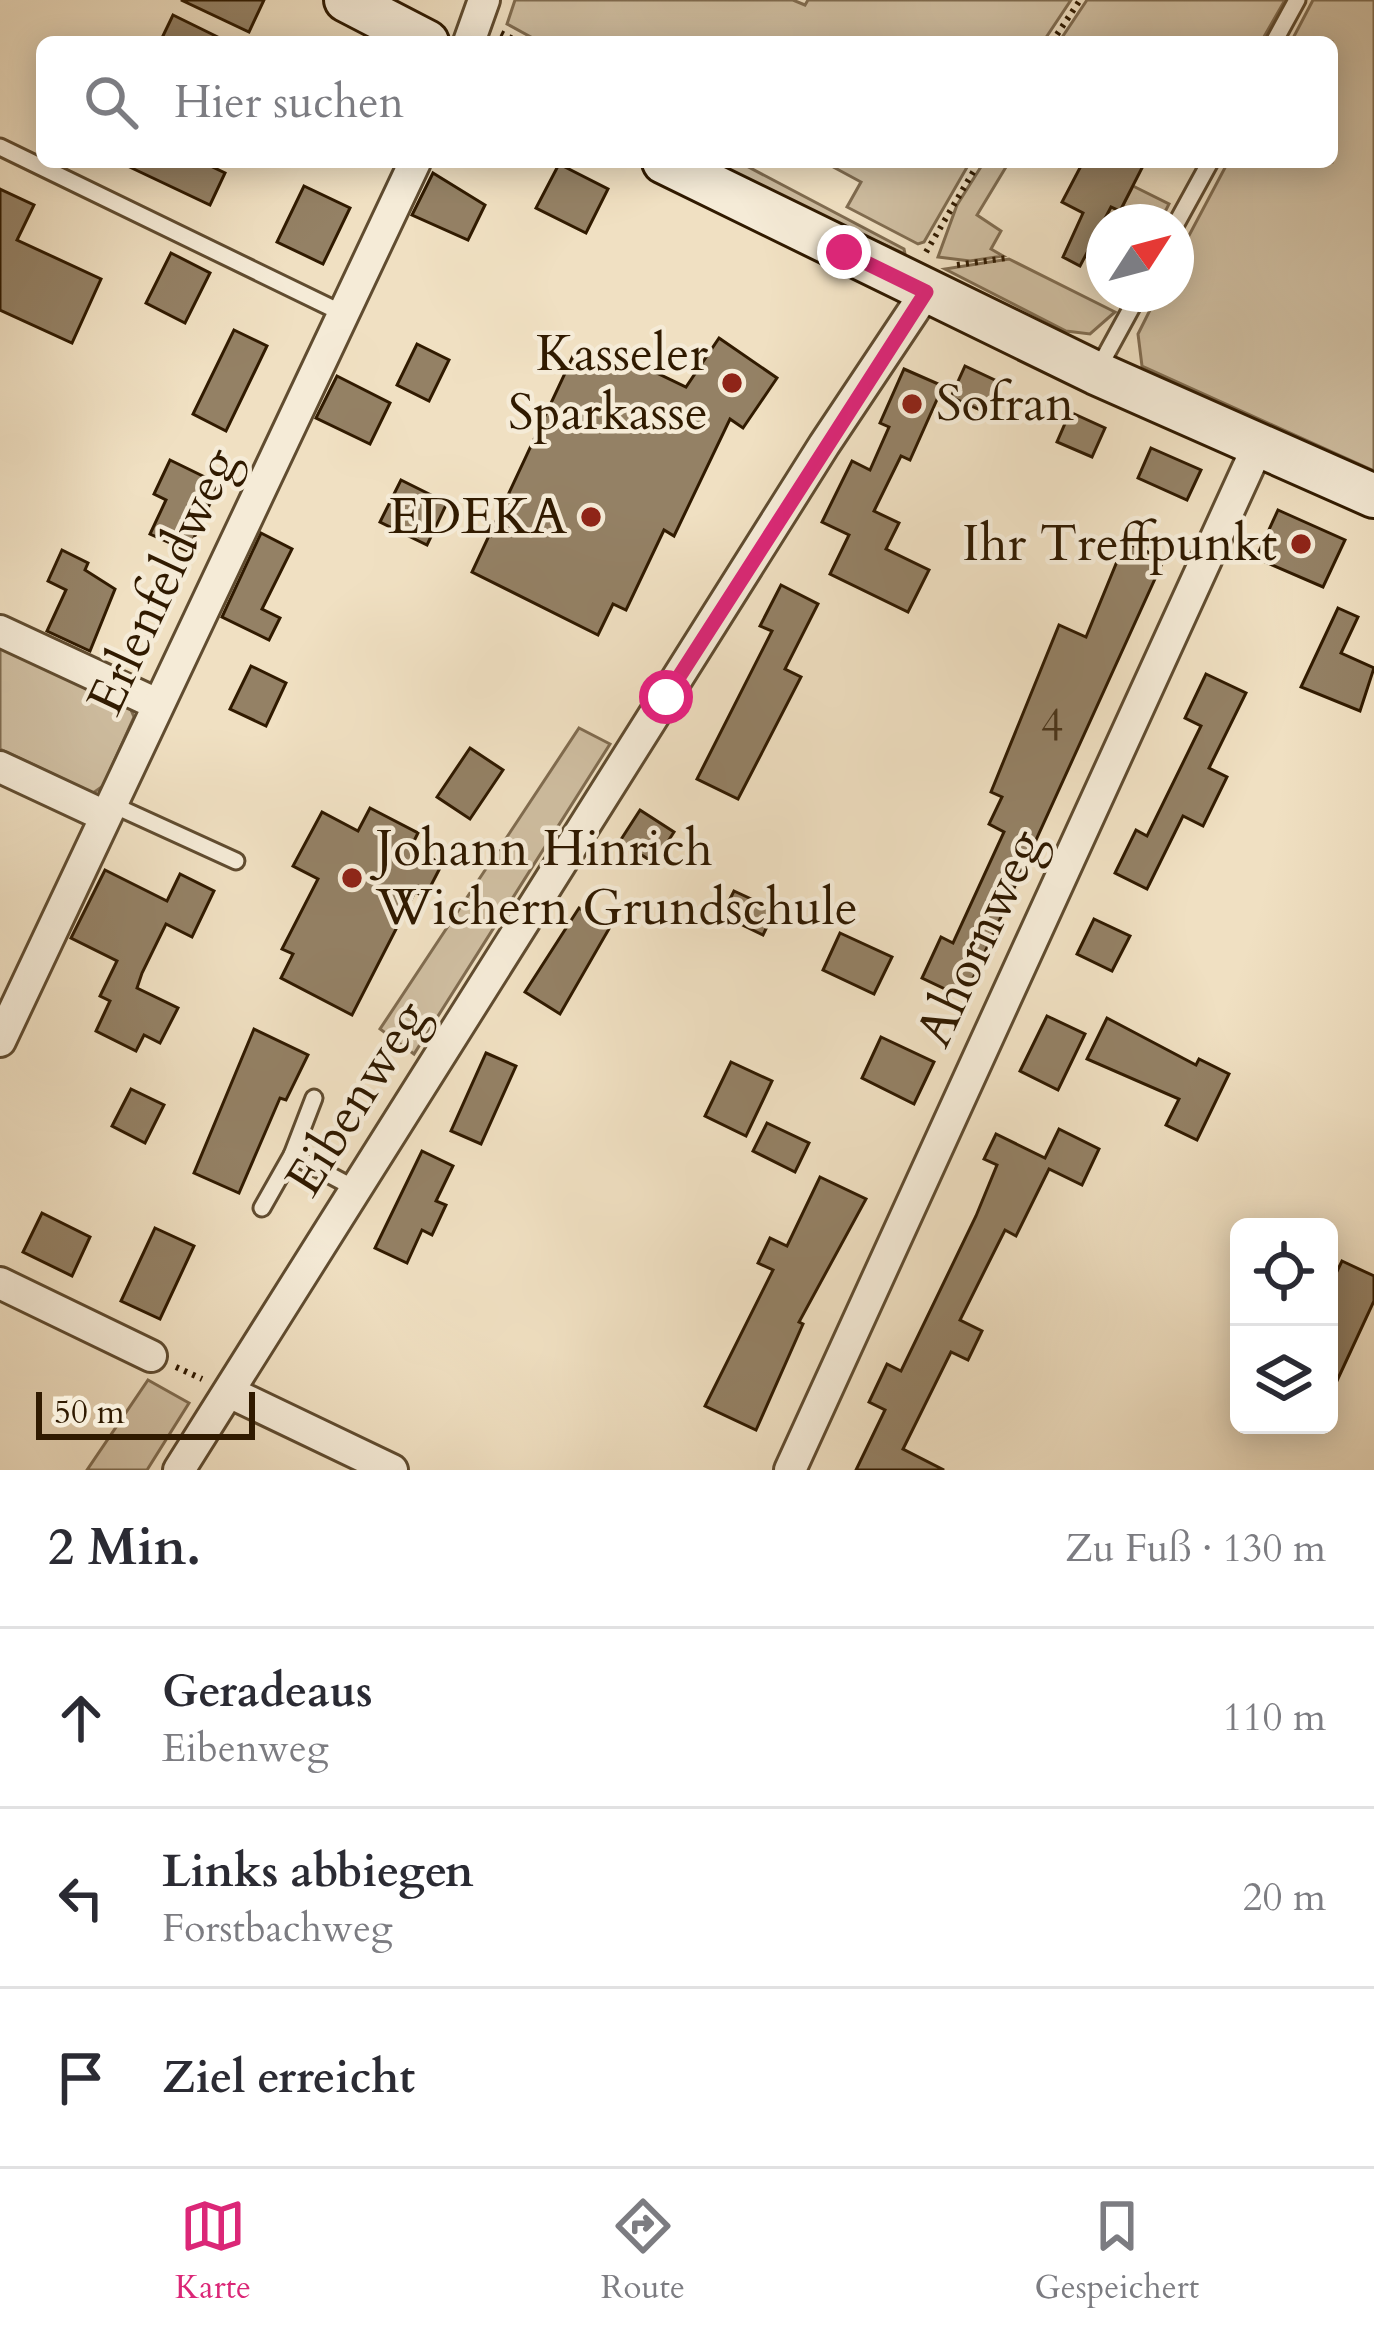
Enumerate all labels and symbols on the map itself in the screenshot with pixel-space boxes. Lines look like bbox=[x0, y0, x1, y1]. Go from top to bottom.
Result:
north arrow bbox=[1086, 204, 1194, 312]
route end bbox=[817, 225, 871, 279]
place label: Kasseler Sparkasse bbox=[508, 319, 708, 448]
place label: Sofran bbox=[936, 369, 1074, 439]
marker: Kasseler Sparkasse bbox=[719, 370, 745, 396]
marker: Sofran bbox=[899, 391, 925, 417]
street label: Erlenfeldweg bbox=[71, 436, 255, 726]
place label: EDEKA bbox=[388, 482, 568, 552]
marker: EDEKA bbox=[578, 504, 604, 530]
place label: Ihr Treffpunkt bbox=[962, 509, 1277, 579]
marker: Ihr Treffpunkt bbox=[1288, 531, 1314, 557]
route start bbox=[639, 670, 693, 724]
house number: 4 bbox=[1040, 695, 1064, 756]
place label: Johann Hinrich Wichern Grundschule bbox=[369, 814, 858, 943]
street label: Ahornweg bbox=[899, 818, 1061, 1058]
marker: Johann Hinrich Wichern Grundschule bbox=[339, 865, 365, 891]
street label: Eibenweg bbox=[270, 987, 445, 1209]
scale bar bbox=[36, 1386, 255, 1439]

